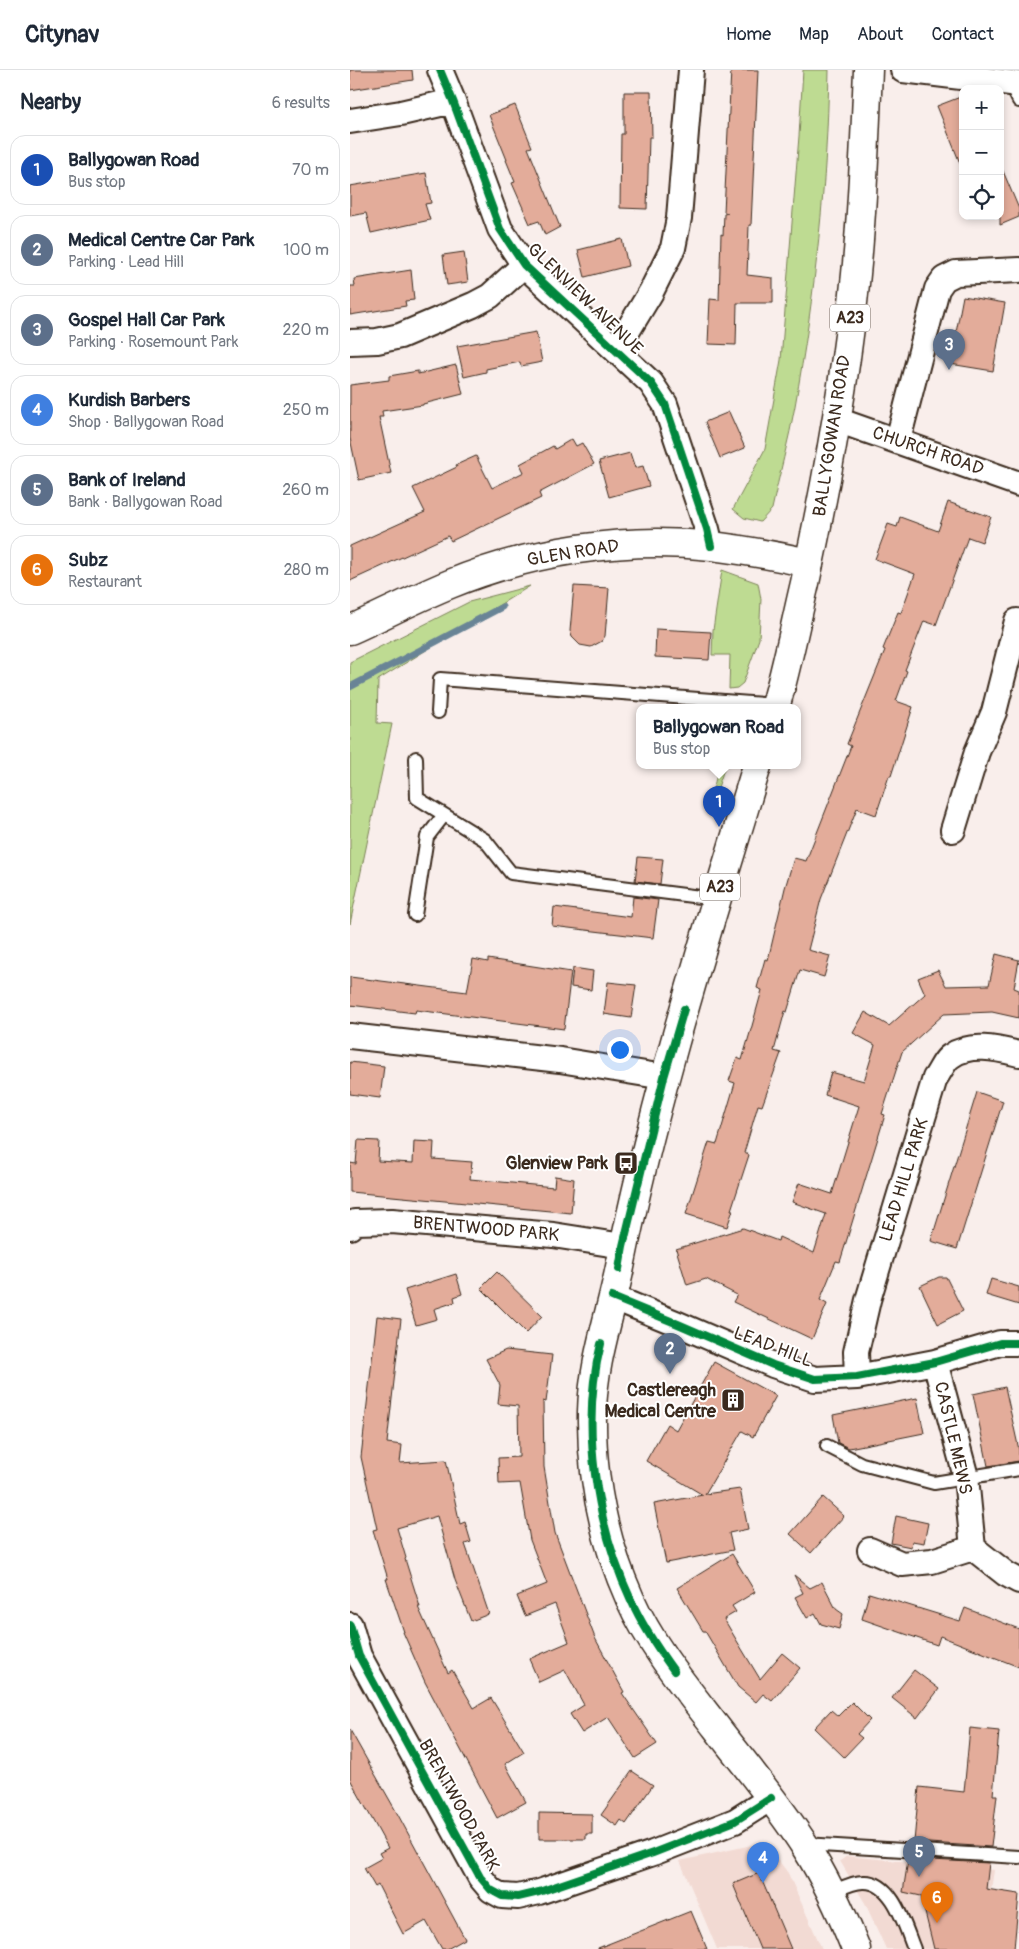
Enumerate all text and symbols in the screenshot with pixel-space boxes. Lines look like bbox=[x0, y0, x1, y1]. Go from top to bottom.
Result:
text: Citynav bbox=[25, 20, 100, 49]
text: Home bbox=[726, 23, 771, 46]
text: Map bbox=[799, 23, 829, 46]
text: About bbox=[857, 23, 903, 46]
text: Contact bbox=[931, 23, 994, 46]
map controls bbox=[959, 85, 1004, 220]
button: + bbox=[959, 85, 1004, 130]
text: Nearby bbox=[20, 89, 81, 116]
text: 6 results bbox=[272, 93, 330, 113]
button: − bbox=[959, 130, 1004, 175]
text: Ballygowan Road bbox=[68, 148, 200, 172]
text: 1 bbox=[34, 160, 40, 180]
text: 70 m bbox=[292, 160, 329, 180]
text: Bus stop bbox=[68, 172, 126, 192]
button: locate bbox=[959, 175, 1004, 220]
text: Medical Centre Car Park bbox=[68, 228, 254, 252]
street label: GLENVIEW AVENUE bbox=[522, 238, 648, 360]
text: 2 bbox=[33, 240, 41, 260]
text: 100 m bbox=[283, 240, 329, 260]
text: Parking · Lead Hill bbox=[68, 252, 184, 272]
road number: A23 bbox=[830, 304, 870, 332]
text: Gospel Hall Car Park bbox=[68, 308, 225, 332]
text: 3 bbox=[33, 320, 41, 340]
text: 220 m bbox=[283, 320, 329, 340]
pin: 3 bbox=[933, 329, 965, 370]
text: Parking · Rosemount Park bbox=[68, 332, 238, 352]
street label: BALLYGOWAN ROAD bbox=[808, 354, 856, 518]
text: Kurdish Barbers bbox=[68, 388, 190, 412]
text: 4 bbox=[32, 400, 42, 420]
text: 250 m bbox=[283, 400, 329, 420]
text: Shop · Ballygowan Road bbox=[68, 412, 224, 432]
street label: CHURCH ROAD bbox=[869, 421, 987, 481]
text: Bank of Ireland bbox=[68, 468, 186, 492]
text: 5 bbox=[33, 480, 41, 500]
text: 260 m bbox=[282, 480, 329, 500]
text: Bank · Ballygowan Road bbox=[68, 492, 223, 512]
street label: GLEN ROAD bbox=[525, 534, 621, 572]
text: Subz bbox=[68, 548, 108, 572]
text: 6 bbox=[32, 560, 42, 580]
text: 280 m bbox=[283, 560, 329, 580]
text: Restaurant bbox=[68, 572, 142, 592]
popup bbox=[636, 704, 801, 769]
text: Ballygowan Road bbox=[653, 715, 784, 739]
text: Bus stop bbox=[653, 739, 710, 759]
pin: 1 bbox=[703, 786, 735, 827]
road number: A23 bbox=[700, 874, 740, 900]
your location bbox=[607, 1037, 633, 1063]
street label: LEAD HILL PARK bbox=[874, 1115, 934, 1245]
bus stop icon: Glenview Park bbox=[613, 1150, 639, 1176]
place label: Glenview Park bbox=[506, 1152, 608, 1175]
street label: BRENTWOOD PARK bbox=[412, 1211, 560, 1247]
street label: LEAD HILL bbox=[730, 1321, 816, 1373]
pin: 2 bbox=[654, 1333, 686, 1374]
place label: Castlereagh Medical Centre bbox=[605, 1379, 717, 1423]
street label: CASTLE MEWS bbox=[929, 1379, 977, 1497]
building icon: Castlereagh Medical Centre bbox=[720, 1387, 746, 1413]
street label: BRENTWOOD PARK bbox=[413, 1735, 505, 1875]
pin: 5 bbox=[903, 1836, 935, 1877]
pin: 4 bbox=[747, 1842, 779, 1883]
pin: 6 bbox=[921, 1882, 953, 1923]

